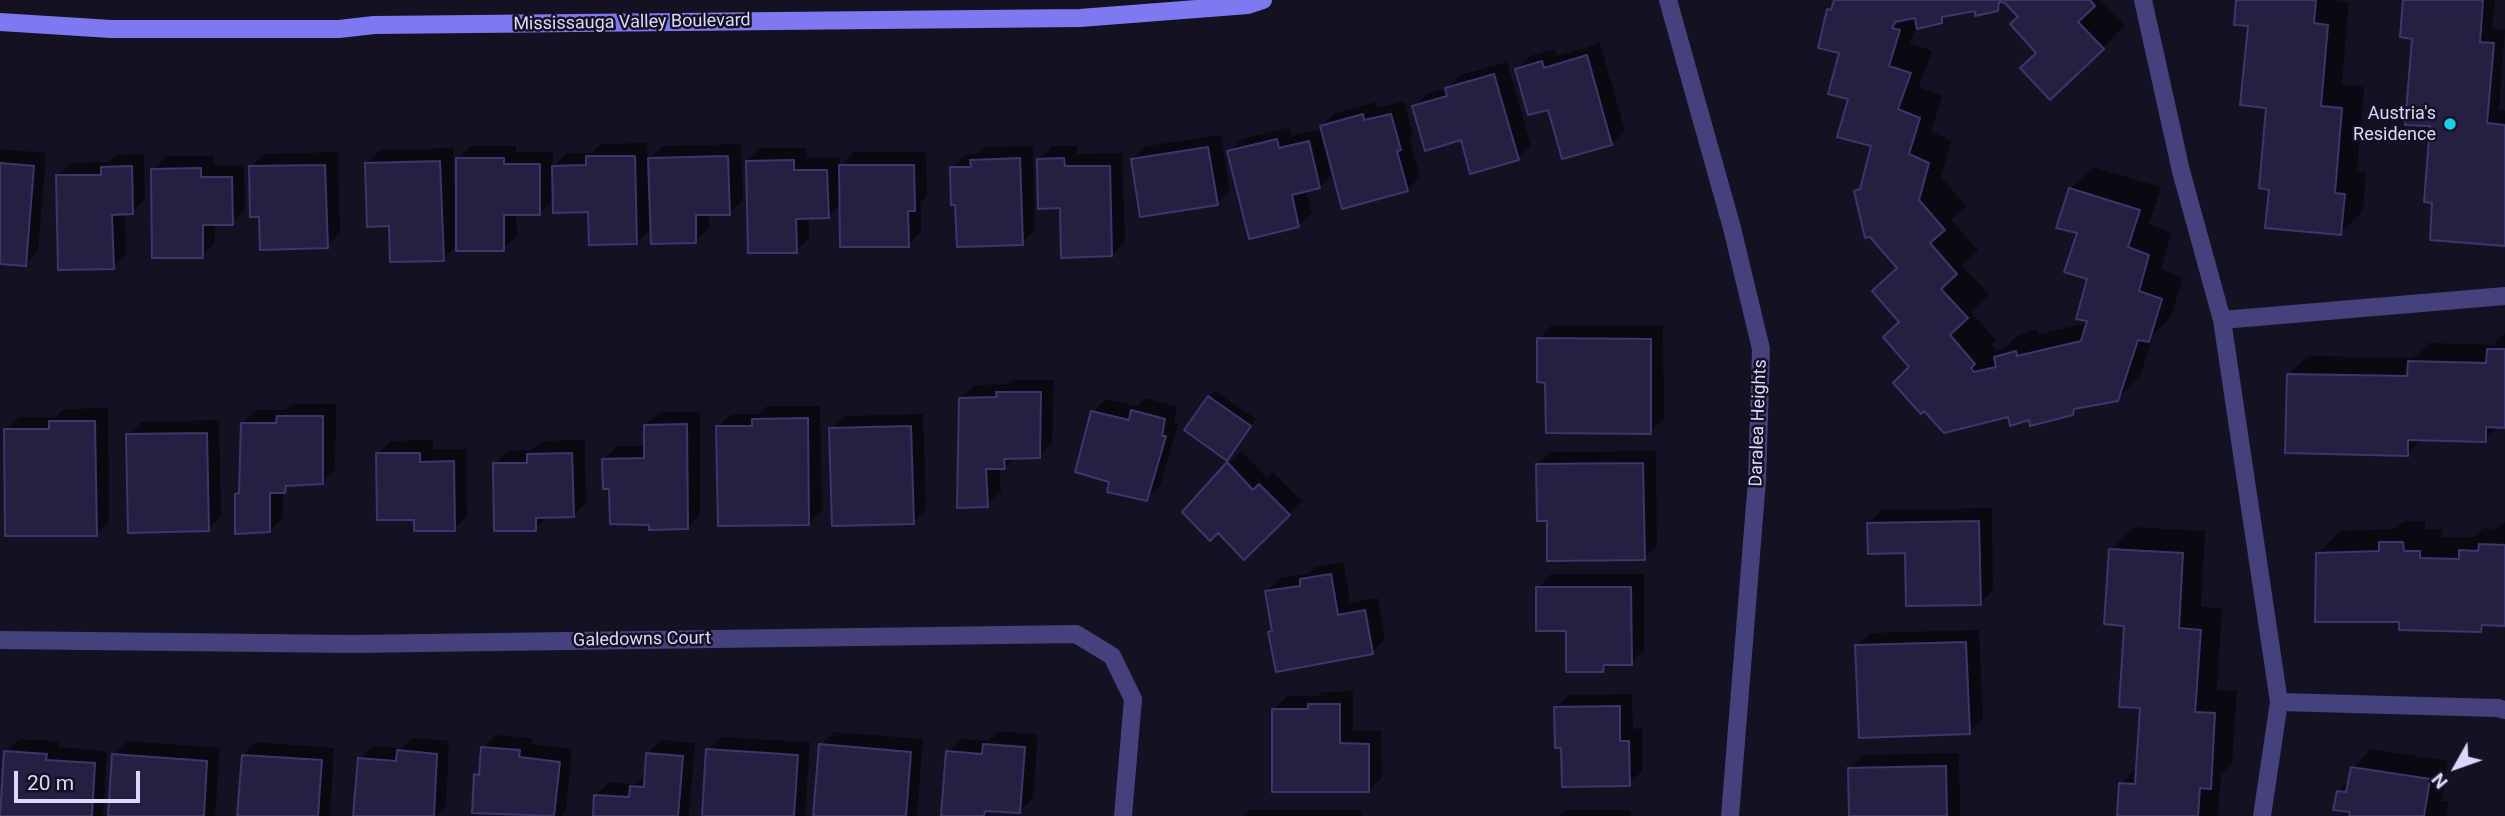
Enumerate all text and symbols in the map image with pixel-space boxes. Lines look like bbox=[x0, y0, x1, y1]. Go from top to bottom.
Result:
street label: Mississauga Valley Boulevard bbox=[513, 10, 751, 36]
place label: Austria's Residence bbox=[2353, 103, 2436, 146]
marker: Austria's Residence bbox=[2442, 116, 2458, 132]
street label: Daralea Heights bbox=[1746, 359, 1772, 487]
street label: Galedowns Court bbox=[573, 628, 711, 652]
north arrow bbox=[2421, 732, 2491, 802]
scale bar bbox=[18, 756, 144, 800]
text: N bbox=[2426, 768, 2453, 793]
text: 20 m bbox=[27, 771, 74, 795]

